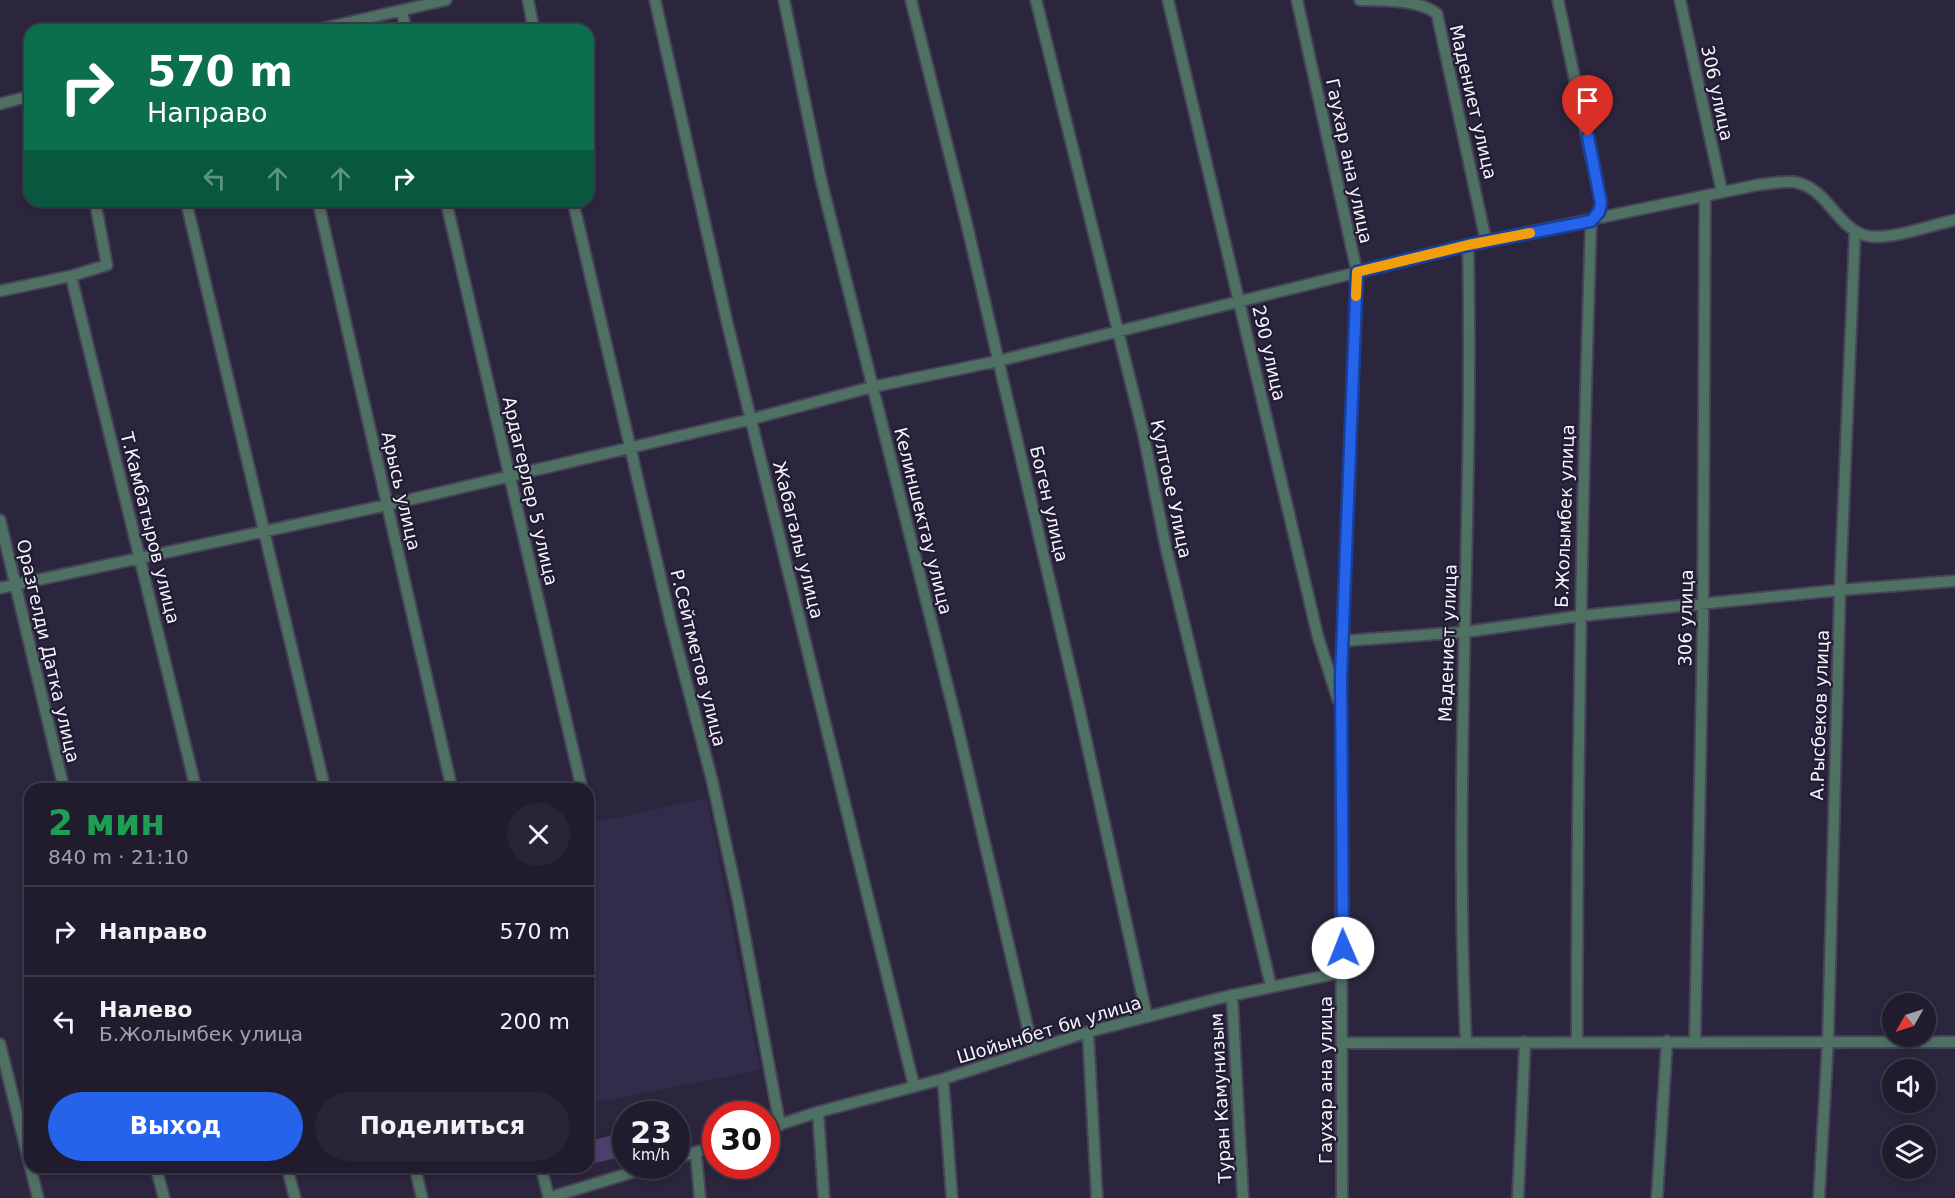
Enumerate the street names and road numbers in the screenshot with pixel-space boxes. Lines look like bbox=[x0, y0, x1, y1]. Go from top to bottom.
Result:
street label: Мадениет улица bbox=[1445, 23, 1501, 181]
street label: 306 улица bbox=[1697, 43, 1738, 143]
street label: Гаухар ана улица bbox=[1322, 76, 1377, 245]
street label: 290 улица bbox=[1248, 303, 1291, 403]
street label: Ардагерлер 5 улица bbox=[499, 394, 562, 587]
street label: Култоье Улица bbox=[1147, 418, 1196, 560]
street label: Б.Жолымбек улица bbox=[1551, 424, 1578, 608]
street label: Келиншектау улица bbox=[890, 425, 957, 617]
street label: Т.Камбатыров улица bbox=[116, 429, 184, 626]
street label: Арысь улица bbox=[378, 429, 425, 552]
street label: Боген улица bbox=[1026, 444, 1073, 564]
street label: Жабагалы улица bbox=[769, 459, 828, 621]
street label: Оразгелди Датка улица bbox=[13, 537, 84, 765]
street label: Мадениет улица bbox=[1434, 564, 1461, 722]
street label: Р.Сейтметов улица bbox=[666, 567, 731, 749]
street label: 306 улица bbox=[1674, 569, 1697, 667]
street label: А.Рысбеков улица bbox=[1806, 629, 1833, 801]
street label: Шойынбет би улица bbox=[954, 991, 1144, 1068]
street label: Гаухар ана улица bbox=[1315, 996, 1336, 1164]
street label: Туран Камунизым bbox=[1206, 1012, 1235, 1185]

